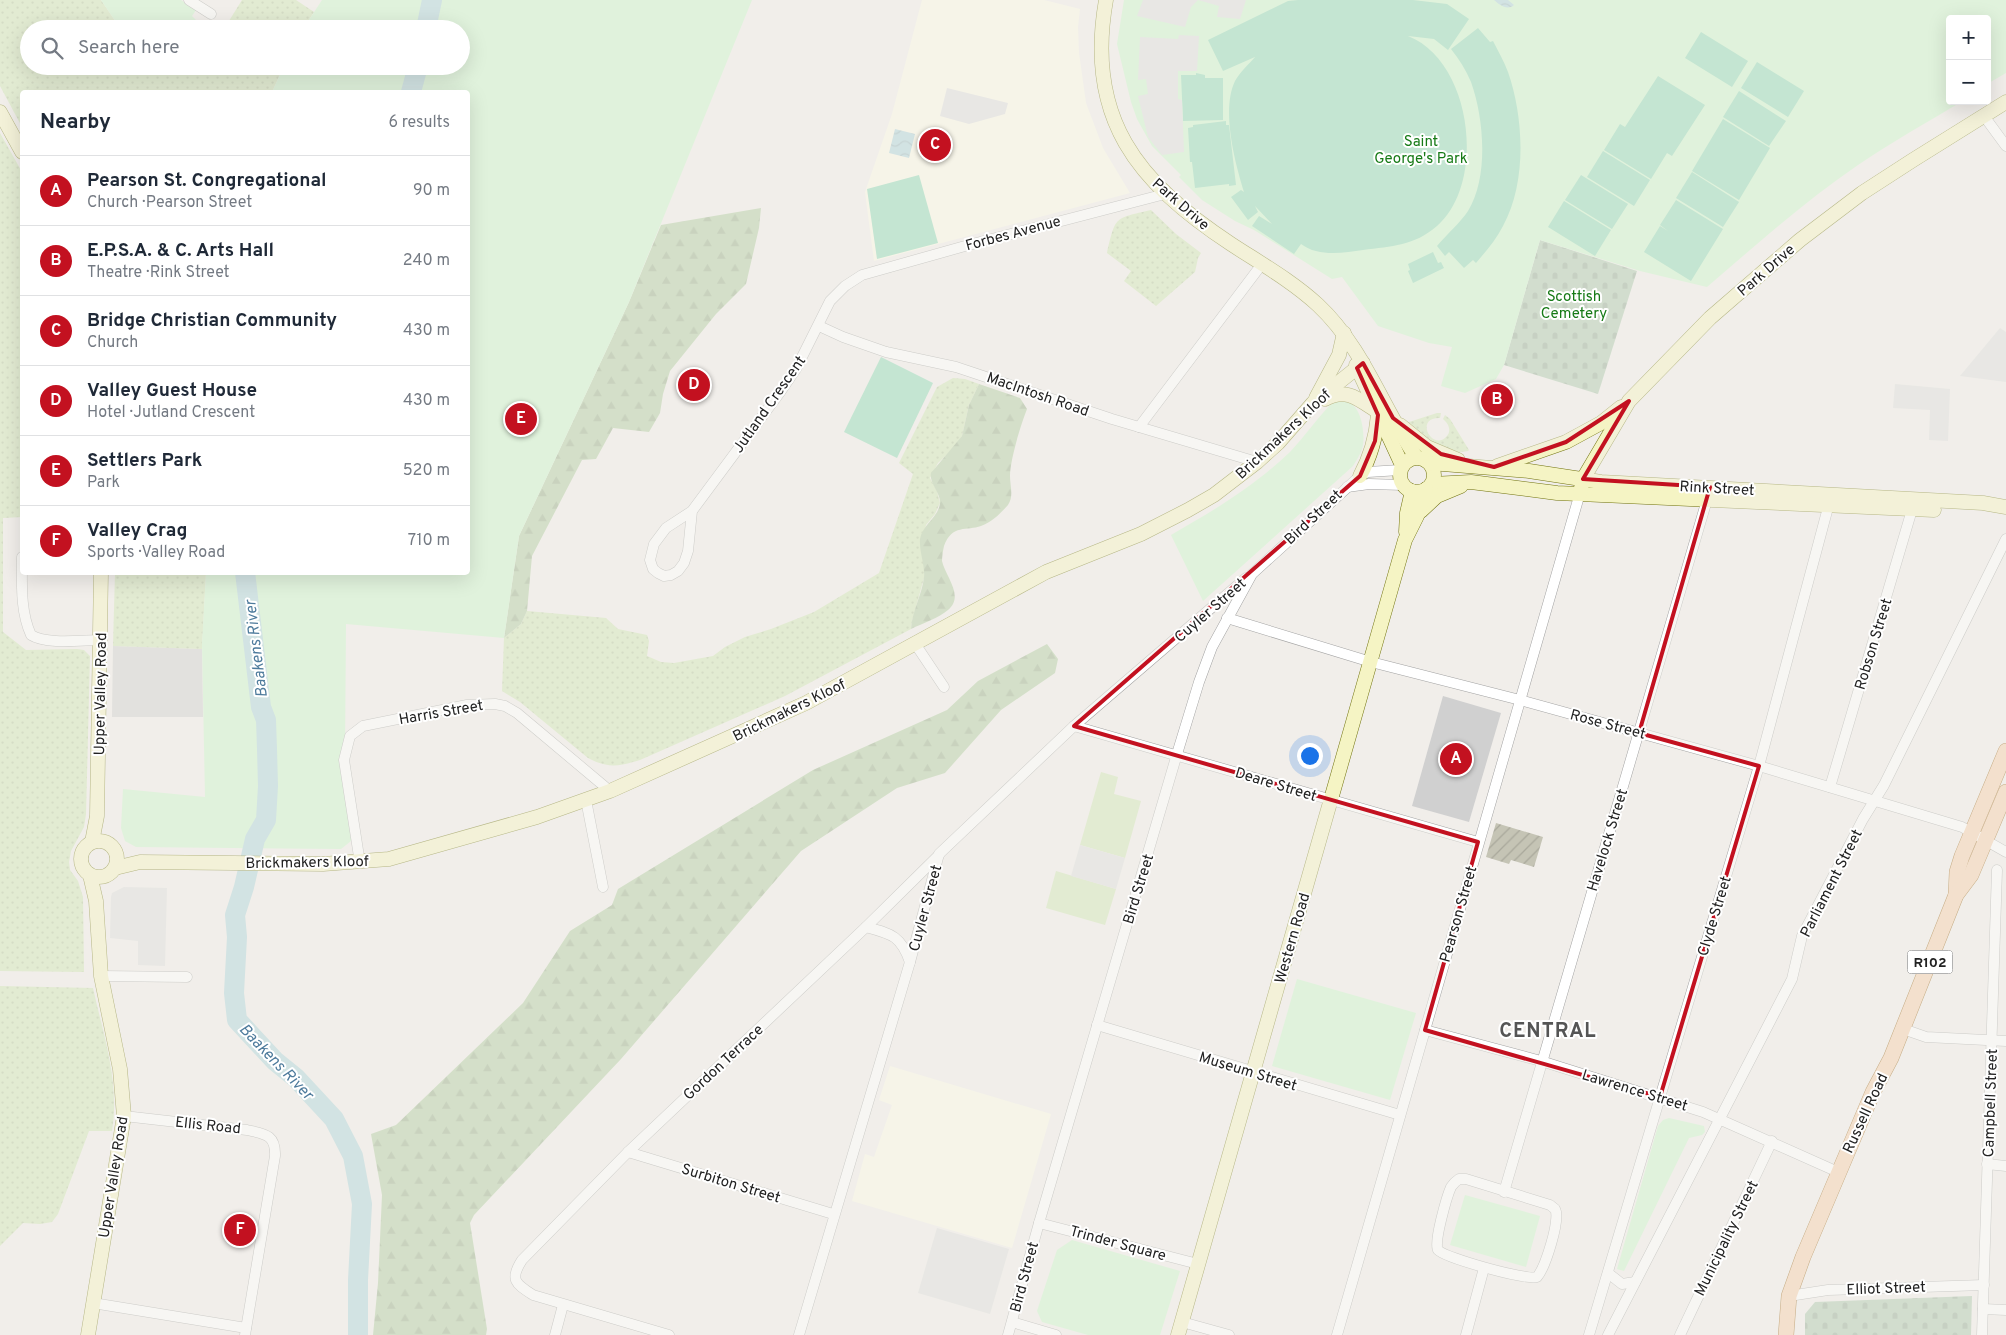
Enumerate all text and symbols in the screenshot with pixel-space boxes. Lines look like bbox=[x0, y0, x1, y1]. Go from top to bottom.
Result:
map controls bbox=[1946, 15, 1991, 105]
button: + bbox=[1946, 15, 1991, 60]
search box bbox=[20, 20, 470, 75]
icon: search bbox=[38, 34, 66, 62]
text: Search here bbox=[78, 36, 180, 60]
button: − bbox=[1946, 60, 1991, 105]
text: Nearby bbox=[40, 109, 111, 136]
text: 6 results bbox=[388, 113, 450, 133]
pin: C bbox=[919, 126, 951, 164]
park label: Saint George's Park bbox=[1374, 133, 1468, 169]
text: Pearson St. Congregational bbox=[87, 169, 327, 193]
street label: Park Drive bbox=[1147, 175, 1213, 235]
text: A bbox=[50, 181, 62, 201]
text: 90 m bbox=[413, 181, 450, 201]
text: Church · Pearson Street bbox=[87, 193, 252, 213]
street label: Forbes Avenue bbox=[964, 213, 1063, 256]
text: E.P.S.A. & C. Arts Hall bbox=[87, 239, 274, 263]
street label: Park Drive bbox=[1734, 241, 1800, 301]
text: B bbox=[50, 251, 62, 271]
text: 240 m bbox=[403, 251, 450, 271]
text: Theatre · Rink Street bbox=[87, 263, 230, 283]
park label: Scottish Cemetery bbox=[1541, 288, 1607, 324]
text: Bridge Christian Community bbox=[87, 309, 337, 333]
text: C bbox=[51, 321, 61, 341]
text: 430 m bbox=[403, 321, 450, 341]
text: Church bbox=[87, 333, 138, 353]
street label: Jutland Crescent bbox=[730, 353, 811, 457]
pin: D bbox=[678, 366, 710, 404]
street label: MacIntosh Road bbox=[984, 369, 1091, 422]
text: Valley Guest House bbox=[87, 379, 257, 403]
pin: B bbox=[1481, 381, 1513, 419]
street label: Brickmakers Kloof bbox=[1232, 386, 1336, 484]
text: D bbox=[50, 391, 62, 411]
text: 430 m bbox=[403, 391, 450, 411]
pin: E bbox=[505, 400, 537, 438]
text: Hotel · Jutland Crescent bbox=[87, 403, 255, 423]
text: Settlers Park bbox=[87, 449, 202, 473]
text: E bbox=[51, 461, 61, 481]
text: 520 m bbox=[403, 461, 450, 481]
text: Park bbox=[87, 473, 120, 493]
street label: Rink Street bbox=[1679, 478, 1755, 501]
street label: Bird Street bbox=[1281, 486, 1347, 550]
text: Valley Crag bbox=[87, 519, 187, 543]
text: F bbox=[51, 531, 61, 551]
text: 710 m bbox=[408, 531, 450, 551]
text: Sports · Valley Road bbox=[87, 543, 225, 563]
street label: Cuyler Street bbox=[1171, 575, 1251, 648]
street label: Robson Street bbox=[1852, 596, 1897, 692]
water label: Baakens River bbox=[241, 597, 273, 699]
street label: Upper Valley Road bbox=[91, 632, 112, 756]
street label: Brickmakers Kloof bbox=[730, 676, 849, 747]
street label: Harris Street bbox=[398, 697, 485, 730]
street label: Rose Street bbox=[1568, 706, 1648, 745]
pin: A bbox=[1440, 740, 1472, 778]
your location bbox=[1297, 743, 1323, 769]
street label: Deare Street bbox=[1232, 764, 1319, 807]
street label: Havelock Street bbox=[1584, 787, 1633, 894]
street label: Parliament Street bbox=[1797, 826, 1868, 941]
street label: Bird Street bbox=[1120, 852, 1159, 927]
street label: Brickmakers Kloof bbox=[245, 853, 369, 874]
street label: Cuyler Street bbox=[906, 863, 947, 954]
street label: Pearson Street bbox=[1437, 864, 1482, 965]
street label: Clyde Street bbox=[1694, 874, 1737, 959]
street label: Western Road bbox=[1271, 891, 1315, 986]
road number: R102 bbox=[1908, 950, 1952, 974]
district label: CENTRAL bbox=[1499, 1019, 1597, 1045]
water label: Baakens River bbox=[234, 1020, 318, 1106]
street label: Gordon Terrace bbox=[680, 1021, 768, 1105]
street label: Campbell Street bbox=[1980, 1048, 2003, 1158]
street label: Museum Street bbox=[1196, 1049, 1299, 1096]
street label: Lawrence Street bbox=[1579, 1066, 1690, 1117]
street label: Russell Road bbox=[1840, 1071, 1893, 1157]
street label: Ellis Road bbox=[174, 1114, 242, 1139]
street label: Upper Valley Road bbox=[95, 1115, 133, 1239]
street label: Surbiton Street bbox=[679, 1160, 782, 1209]
street label: Municipality Street bbox=[1691, 1178, 1764, 1300]
pin: F bbox=[224, 1211, 256, 1249]
street label: Trinder Square bbox=[1067, 1222, 1168, 1266]
street label: Bird Street bbox=[1007, 1240, 1044, 1315]
street label: Elliot Street bbox=[1846, 1279, 1926, 1300]

